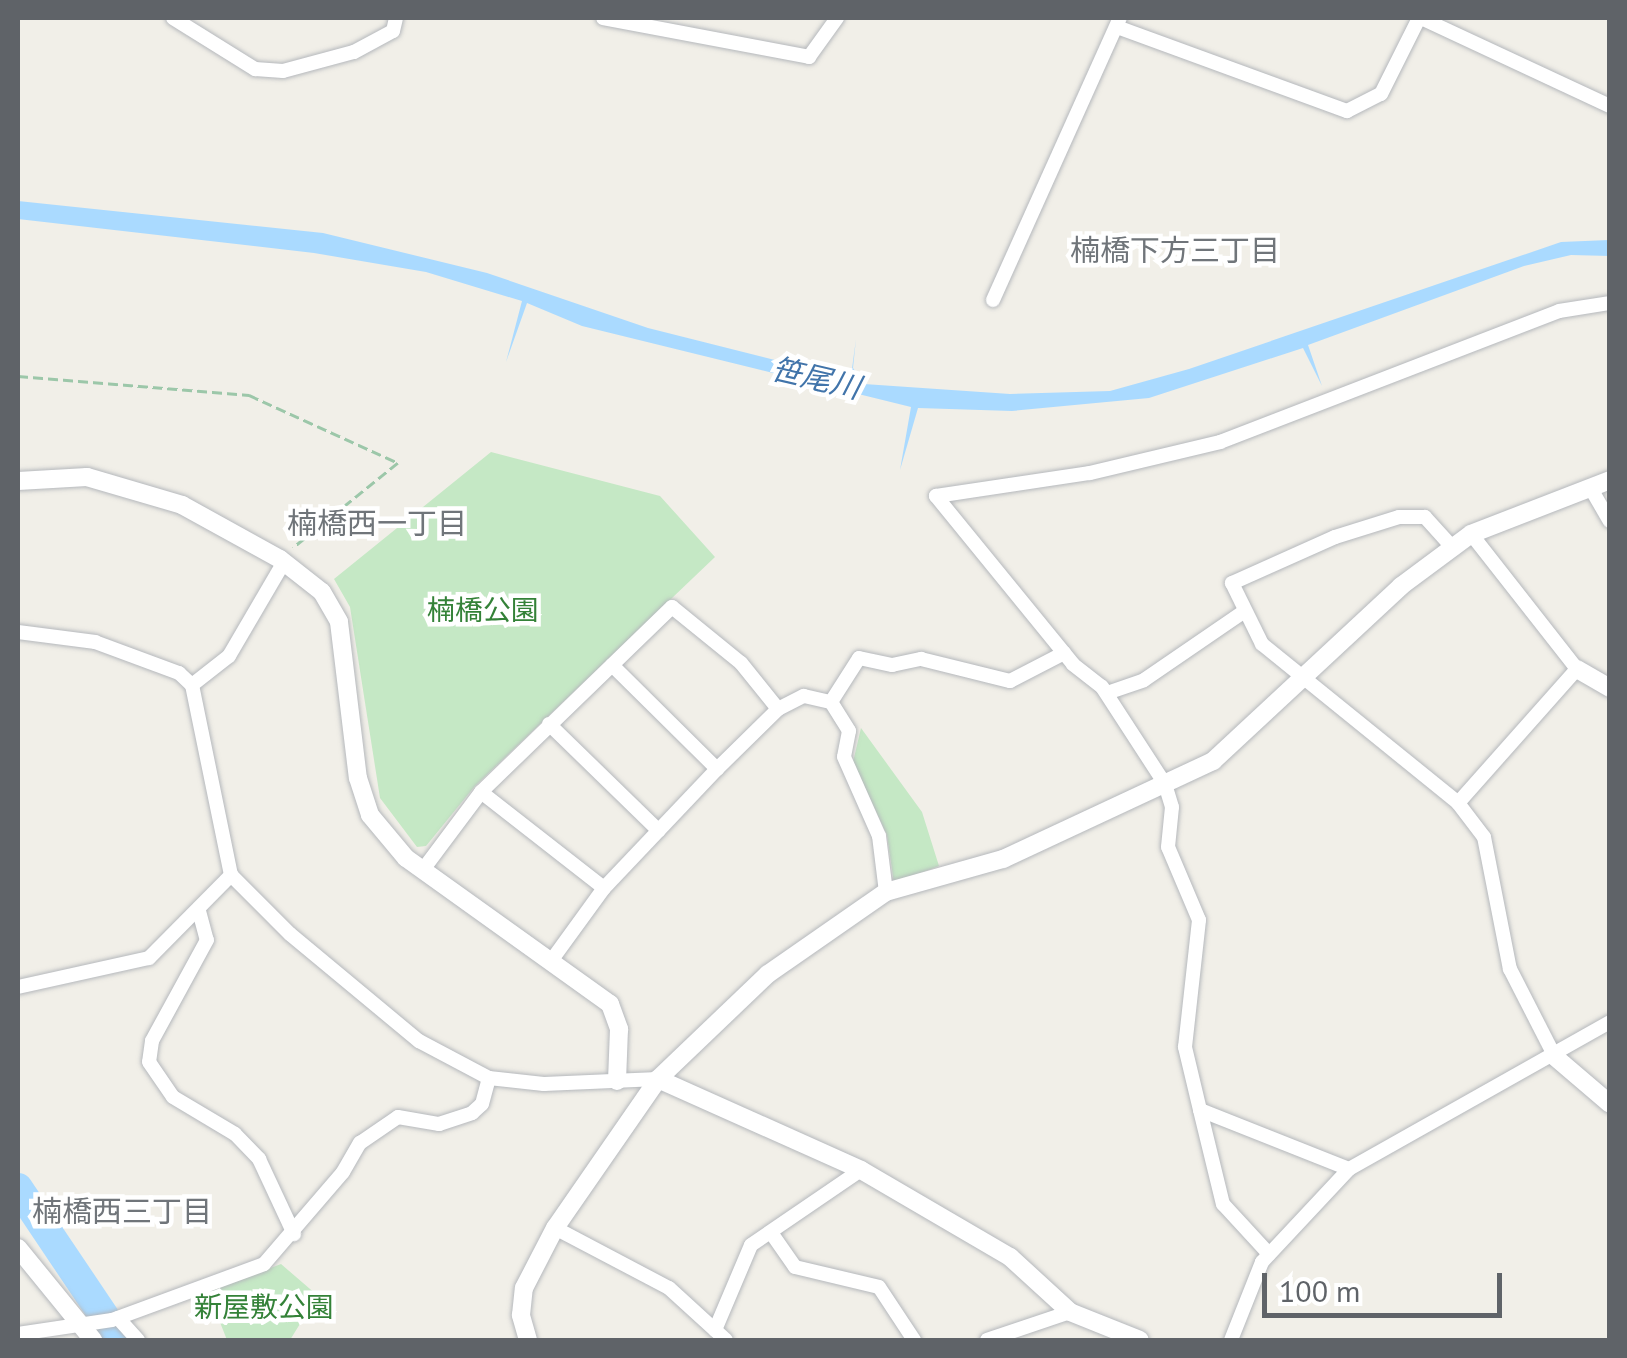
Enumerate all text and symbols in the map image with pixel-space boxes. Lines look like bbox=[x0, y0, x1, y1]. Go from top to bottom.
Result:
district label: 楠橋下方三丁目 bbox=[1070, 232, 1280, 268]
water label: 笹尾川 bbox=[768, 350, 864, 406]
district label: 楠橋西一丁目 bbox=[287, 505, 467, 541]
park label: 楠橋公園 bbox=[427, 593, 539, 627]
district label: 楠橋西三丁目 bbox=[32, 1193, 212, 1229]
scale bar bbox=[1267, 1253, 1507, 1315]
text: 100 m bbox=[1279, 1271, 1360, 1310]
park label: 新屋敷公園 bbox=[194, 1290, 334, 1324]

